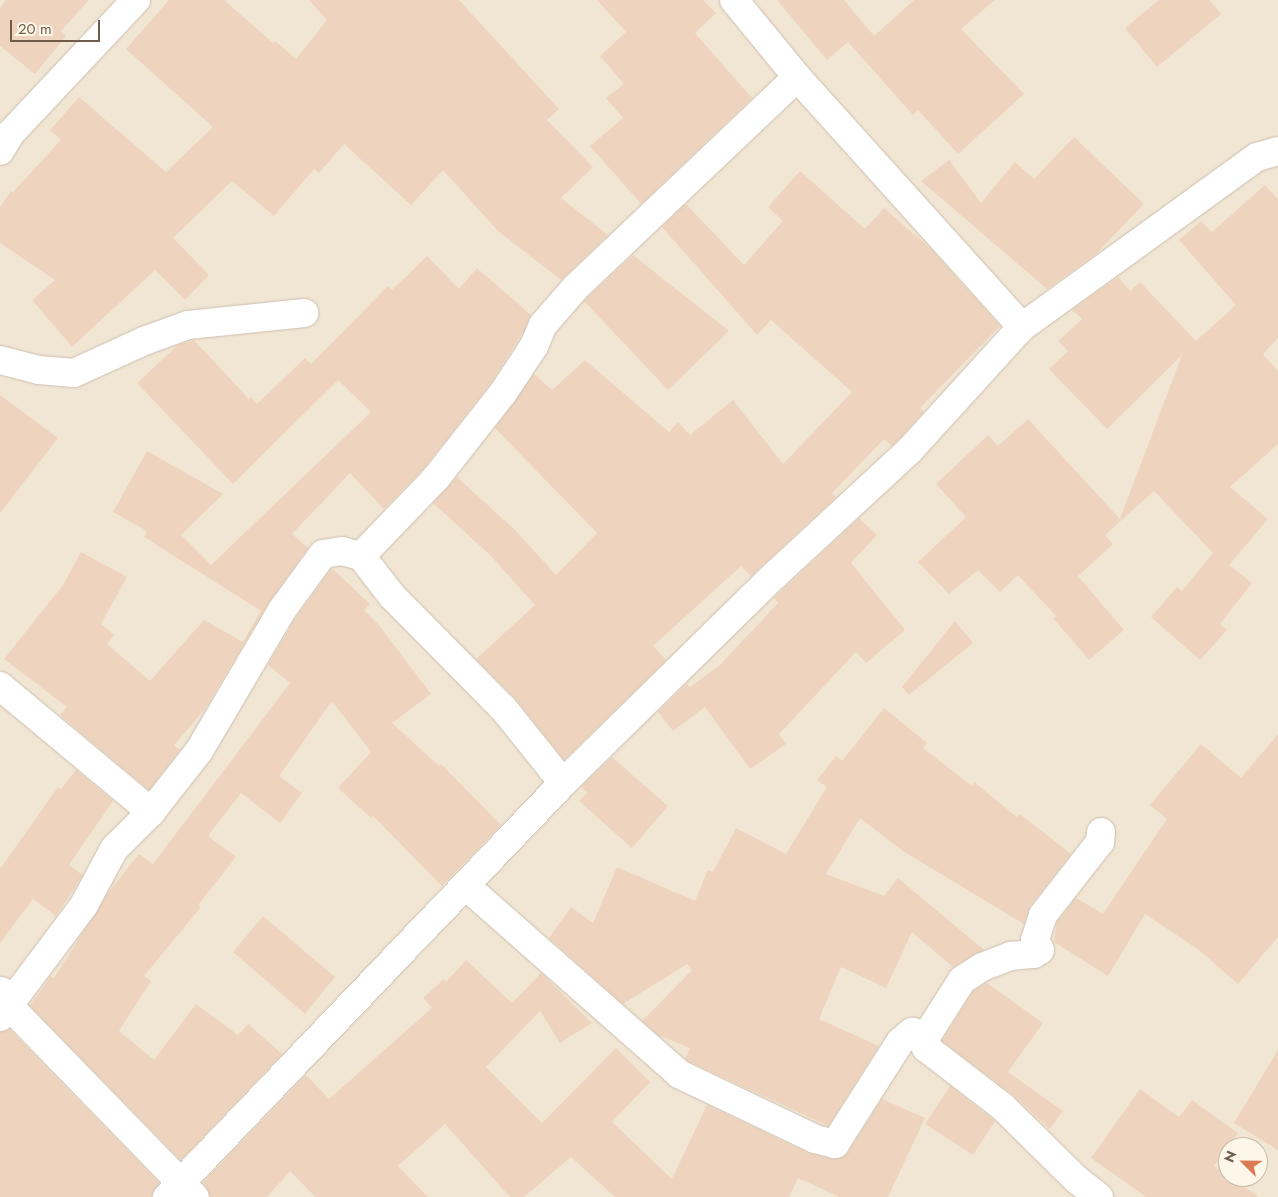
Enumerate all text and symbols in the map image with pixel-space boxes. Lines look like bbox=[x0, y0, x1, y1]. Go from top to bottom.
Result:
scale bar bbox=[12, 10, 102, 42]
text: 20 m bbox=[18, 18, 52, 40]
north arrow bbox=[1218, 1137, 1268, 1187]
text: N bbox=[1219, 1148, 1241, 1166]

